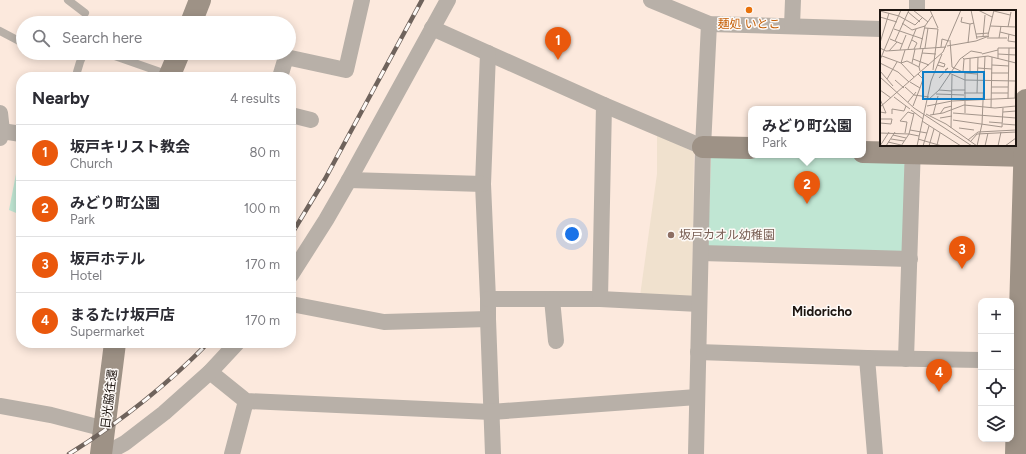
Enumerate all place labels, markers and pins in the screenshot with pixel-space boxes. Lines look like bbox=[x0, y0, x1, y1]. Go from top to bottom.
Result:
marker: 麺処 いとこ bbox=[744, 5, 754, 15]
place label: 麺処 いとこ bbox=[718, 17, 780, 31]
pin: 1 bbox=[545, 27, 571, 60]
pin: 2 bbox=[794, 171, 820, 204]
place label: 坂戸カオル幼稚園 bbox=[679, 228, 775, 242]
marker: 坂戸カオル幼稚園 bbox=[666, 230, 676, 240]
pin: 3 bbox=[949, 236, 975, 269]
pin: 4 bbox=[926, 359, 952, 392]

